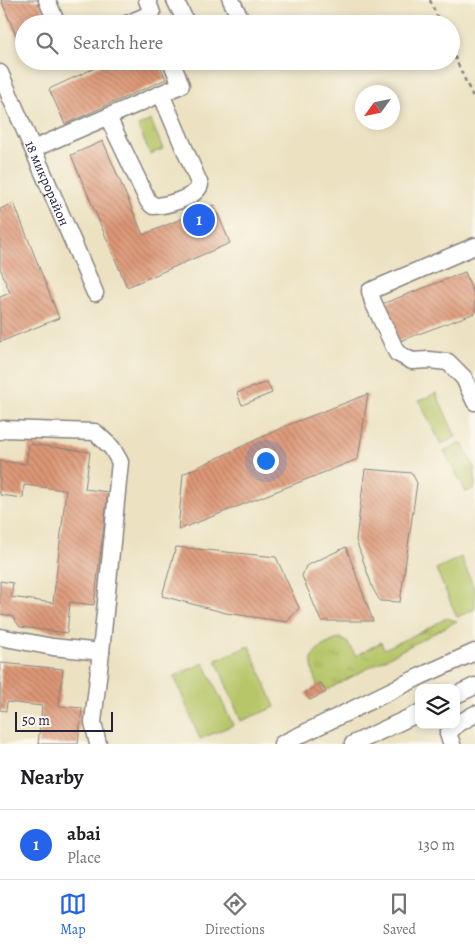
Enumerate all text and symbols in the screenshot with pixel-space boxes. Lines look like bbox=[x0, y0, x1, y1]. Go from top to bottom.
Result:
search box bbox=[15, 15, 460, 70]
icon: search bbox=[33, 29, 61, 57]
text: Search here bbox=[73, 30, 163, 56]
north arrow bbox=[355, 85, 400, 130]
street label: 18 микрорайон bbox=[21, 138, 74, 229]
pin: 1 bbox=[183, 201, 215, 239]
your location bbox=[253, 448, 279, 474]
map controls bbox=[415, 684, 460, 729]
button: layers bbox=[415, 684, 460, 729]
scale bar bbox=[15, 709, 112, 732]
text: 50 m bbox=[22, 711, 50, 730]
text: Nearby bbox=[20, 763, 83, 791]
text: abai bbox=[67, 821, 101, 847]
text: 1 bbox=[33, 834, 39, 856]
text: 130 m bbox=[418, 834, 455, 856]
text: Place bbox=[67, 847, 101, 869]
tab: Map bbox=[59, 890, 87, 939]
tab: Directions bbox=[205, 890, 265, 939]
tab: Saved bbox=[383, 890, 416, 939]

